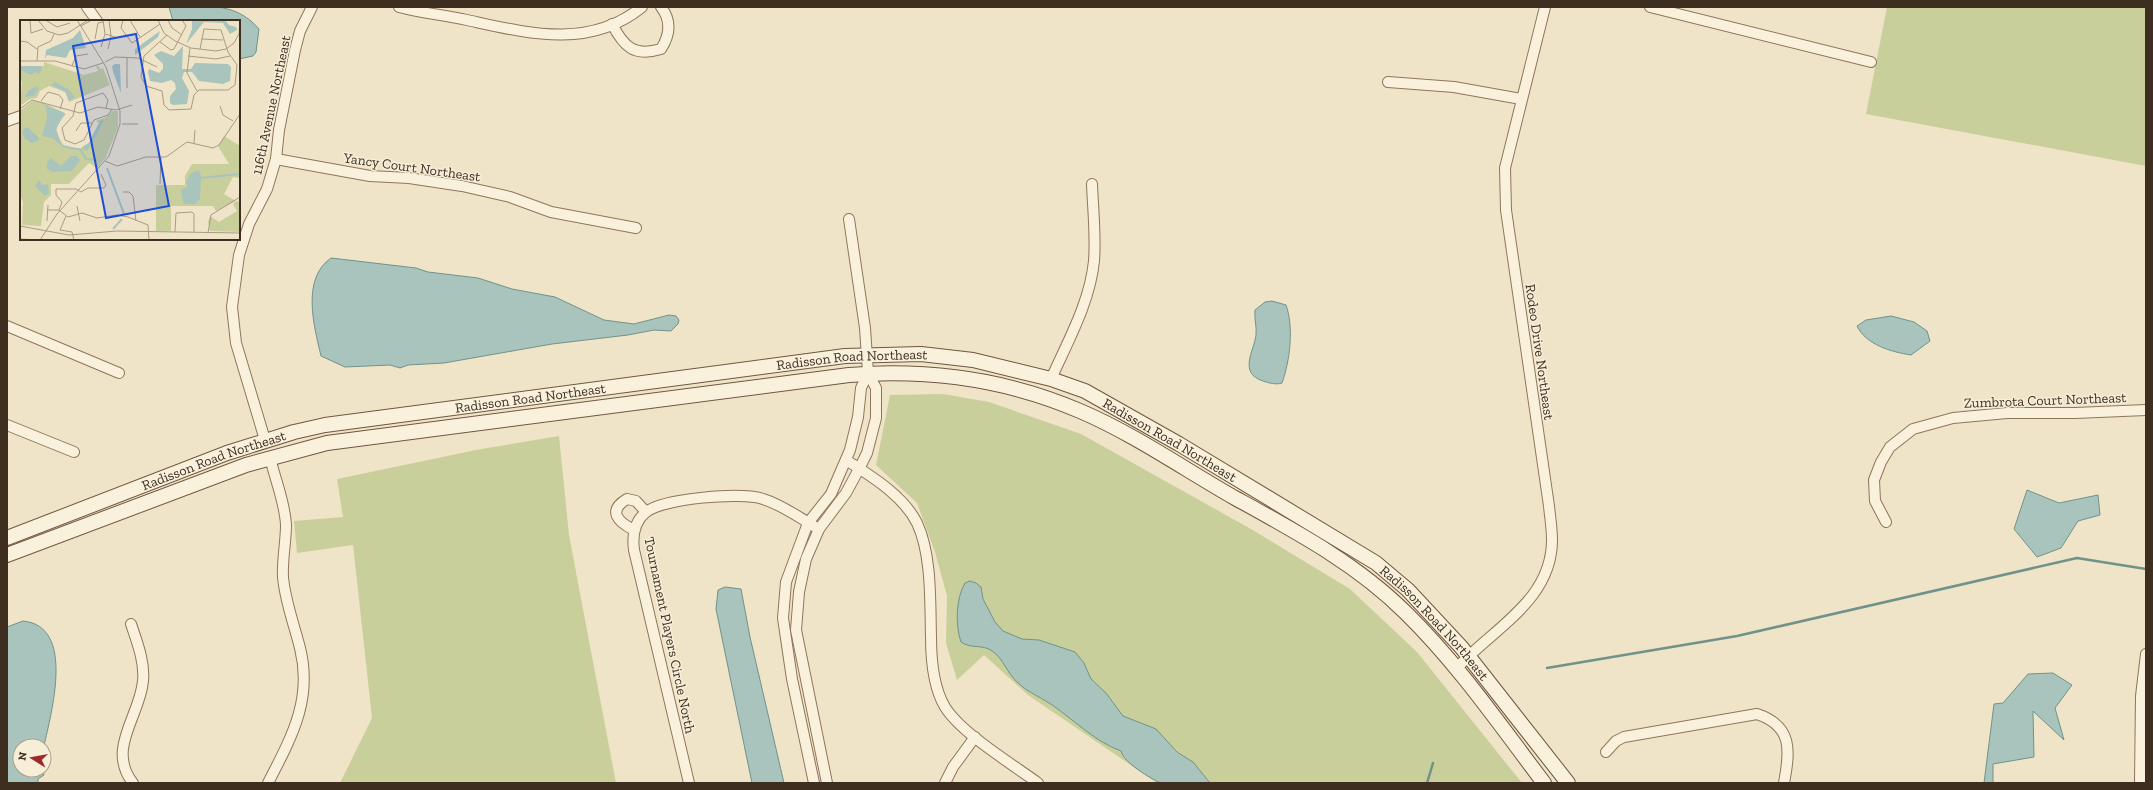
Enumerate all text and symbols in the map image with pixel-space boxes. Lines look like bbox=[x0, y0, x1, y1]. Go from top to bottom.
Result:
inset map bbox=[20, 20, 240, 240]
street label: 116th Avenue Northeast bbox=[248, 33, 295, 176]
street label: Yancy Court Northeast bbox=[341, 149, 482, 186]
street label: Rodeo Drive Northeast bbox=[1522, 283, 1558, 422]
street label: Radisson Road Northeast bbox=[775, 346, 929, 374]
street label: Radisson Road Northeast bbox=[454, 380, 608, 417]
street label: Zumbrota Court Northeast bbox=[1963, 389, 2127, 412]
street label: Radisson Road Northeast bbox=[1100, 395, 1240, 486]
street label: Radisson Road Northeast bbox=[139, 427, 289, 494]
street label: Tournament Players Circle North bbox=[640, 535, 699, 735]
street label: Radisson Road Northeast bbox=[1376, 562, 1493, 685]
north arrow bbox=[12, 738, 52, 778]
text: N bbox=[15, 750, 30, 762]

